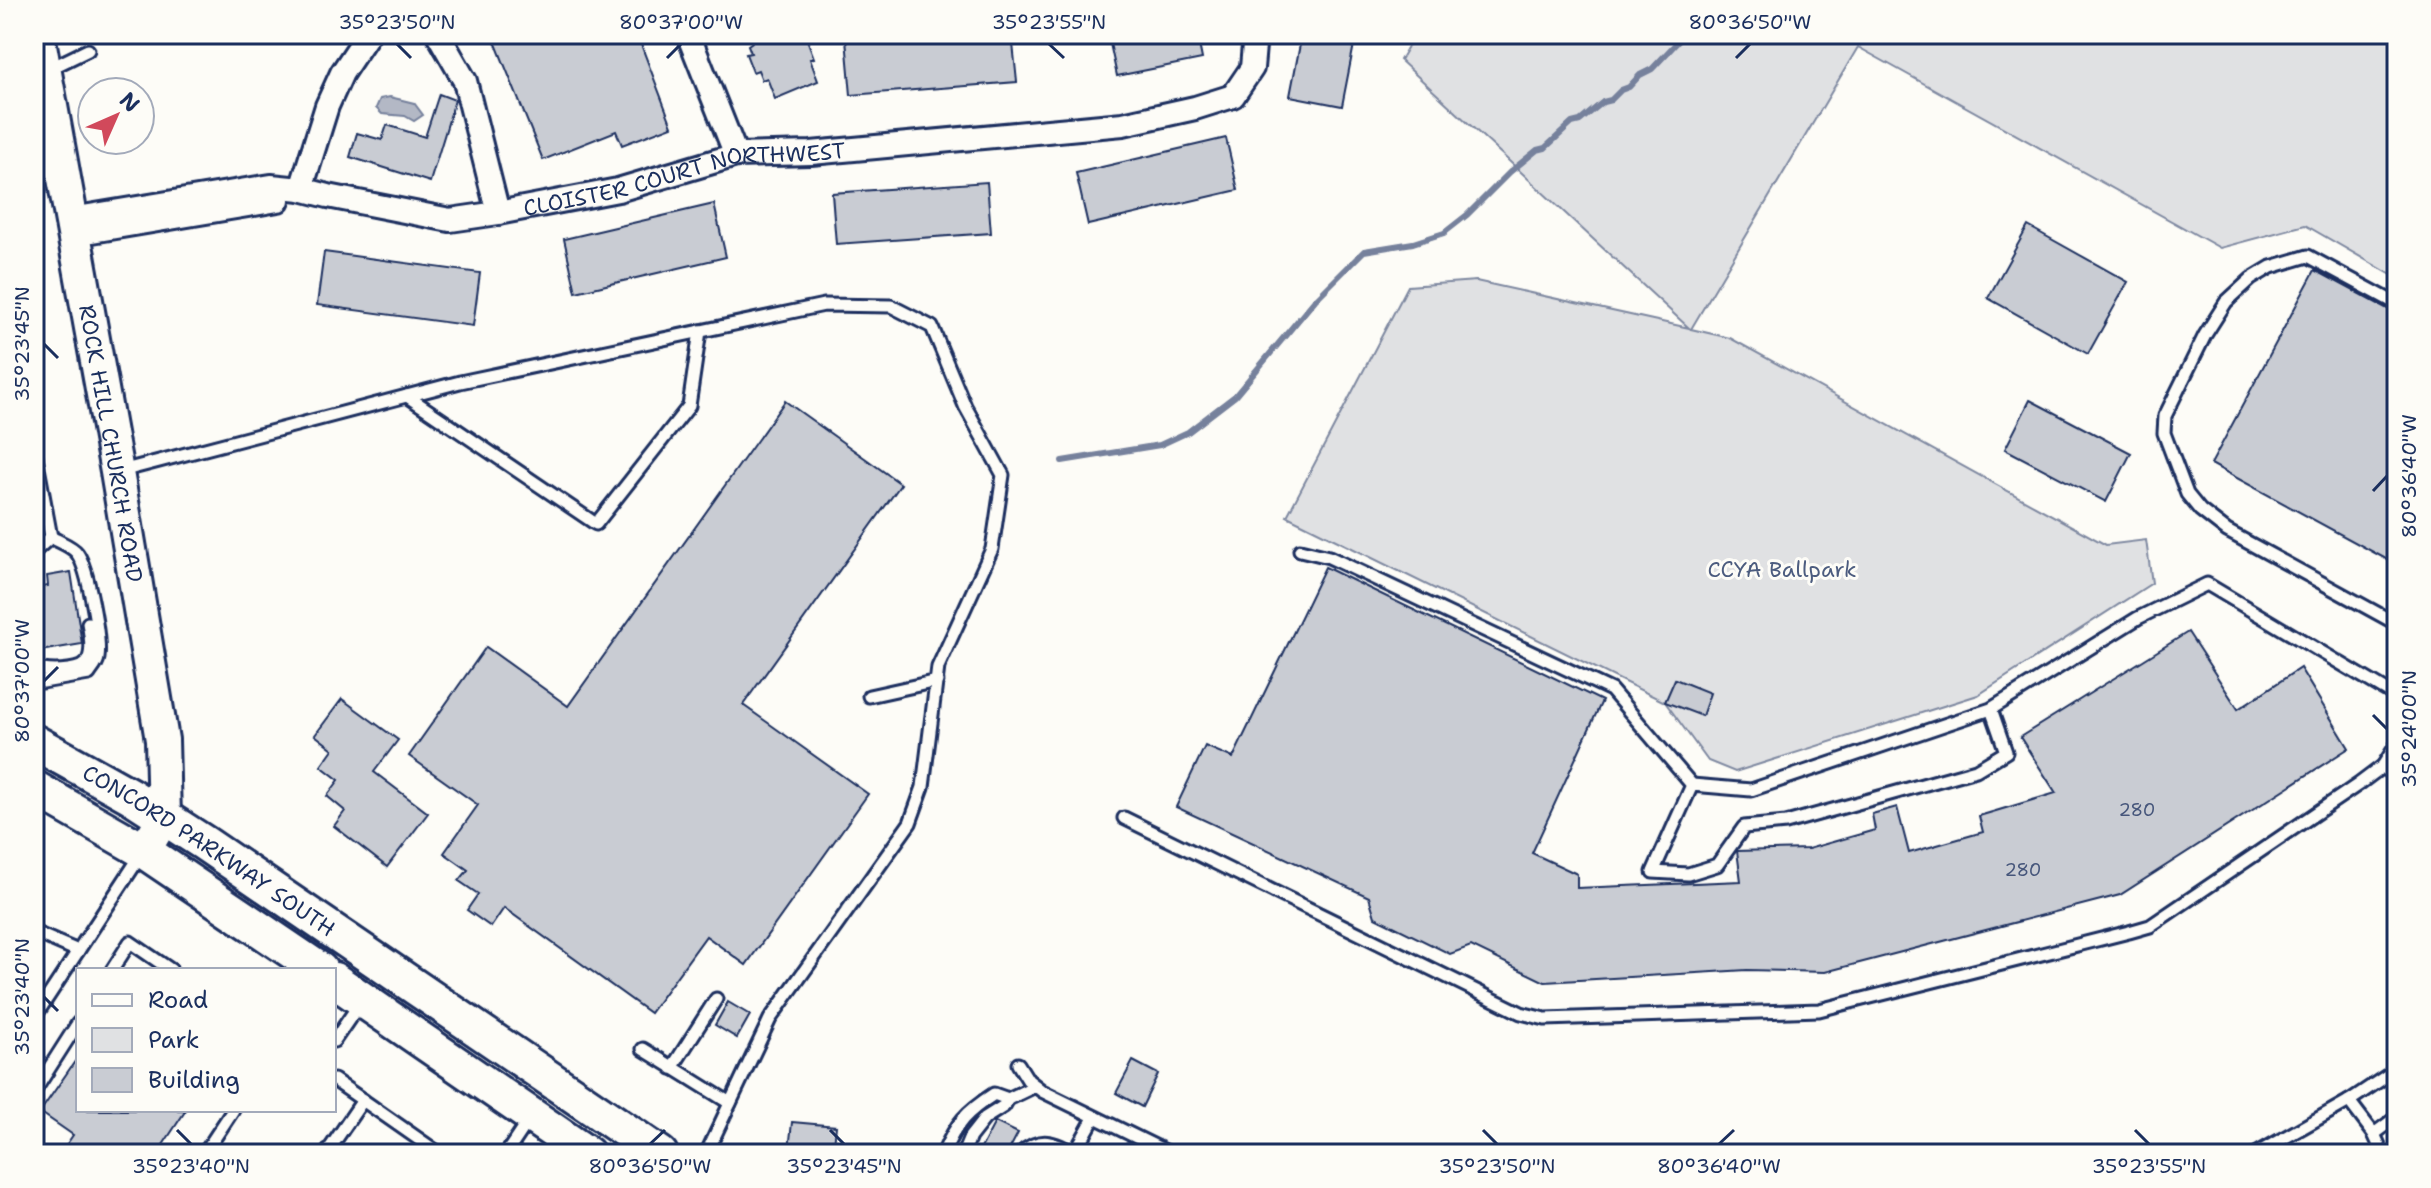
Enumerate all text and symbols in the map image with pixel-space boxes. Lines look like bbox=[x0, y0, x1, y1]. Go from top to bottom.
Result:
text: 35°23'50"N bbox=[338, 9, 456, 35]
text: 80°37'00"W bbox=[619, 9, 743, 35]
text: 35°23'55"N bbox=[992, 9, 1106, 35]
text: 80°36'50"W bbox=[1688, 9, 1812, 35]
north arrow bbox=[76, 76, 156, 156]
text: N bbox=[113, 86, 146, 119]
street label: CLOISTER COURT NORTHWEST bbox=[521, 136, 847, 223]
text: 35°23'45"N bbox=[9, 286, 35, 402]
street label: ROCK HILL CHURCH ROAD bbox=[72, 302, 149, 585]
text: 80°36'40"W bbox=[2396, 414, 2422, 538]
park label: CCYA Ballpark bbox=[1707, 555, 1857, 584]
text: 80°37'00"W bbox=[9, 619, 35, 743]
text: 35°24'00"N bbox=[2396, 670, 2422, 788]
street label: CONCORD PARKWAY SOUTH bbox=[77, 758, 341, 943]
house number: 280 bbox=[2119, 798, 2155, 822]
house number: 280 bbox=[2005, 858, 2041, 882]
text: 35°23'40"N bbox=[9, 938, 35, 1056]
legend bbox=[76, 968, 336, 1112]
text: Road bbox=[148, 984, 208, 1016]
text: Park bbox=[148, 1024, 200, 1056]
text: Building bbox=[148, 1064, 240, 1096]
text: 35°23'40"N bbox=[132, 1153, 250, 1179]
text: 80°36'50"W bbox=[588, 1153, 712, 1179]
text: 35°23'45"N bbox=[786, 1153, 902, 1179]
text: 35°23'50"N bbox=[1438, 1153, 1556, 1179]
text: 80°36'40"W bbox=[1657, 1153, 1781, 1179]
text: 35°23'55"N bbox=[2092, 1153, 2206, 1179]

